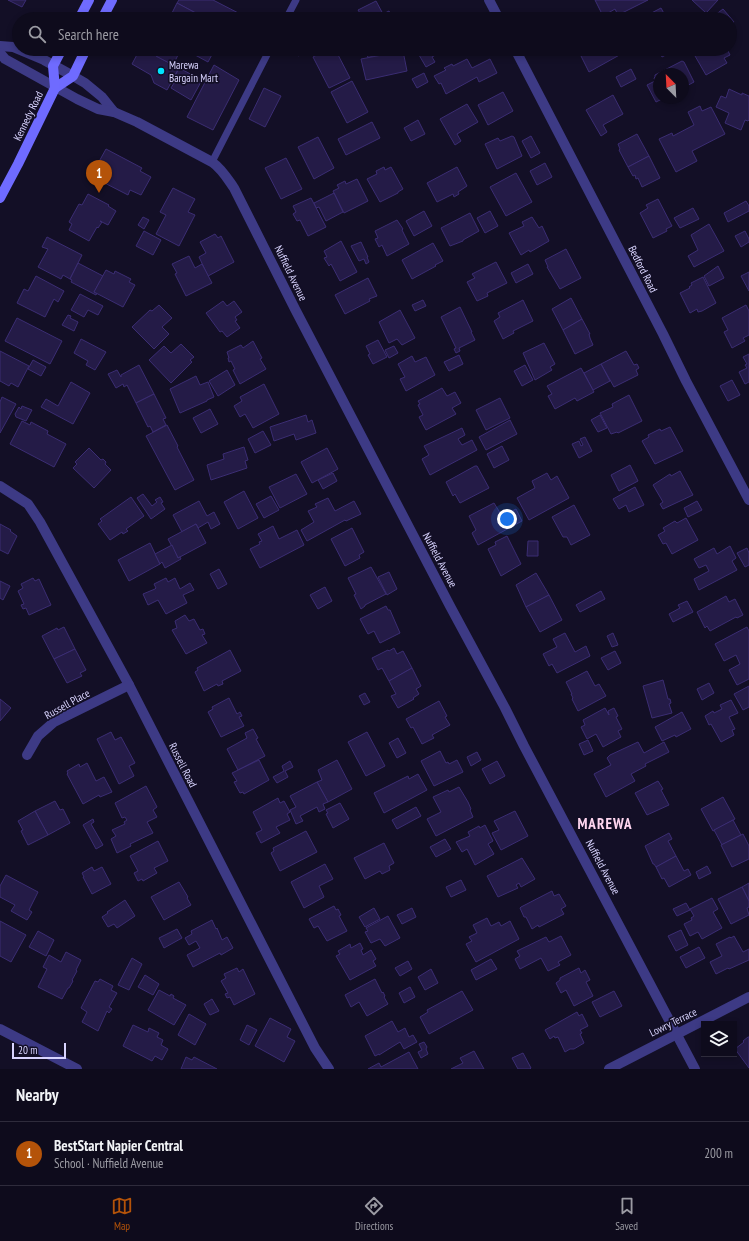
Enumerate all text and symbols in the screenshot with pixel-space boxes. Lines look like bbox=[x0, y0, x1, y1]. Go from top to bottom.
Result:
search box bbox=[12, 12, 737, 56]
icon: search bbox=[26, 23, 48, 45]
text: Search here bbox=[58, 25, 119, 44]
place label: Marewa Bargain Mart bbox=[169, 58, 218, 85]
marker: Marewa Bargain Mart bbox=[156, 66, 166, 76]
north arrow bbox=[653, 68, 689, 104]
street label: Kennedy Road bbox=[10, 89, 46, 143]
pin: 1 bbox=[86, 160, 112, 193]
street label: Nuffield Avenue bbox=[272, 243, 311, 303]
street label: Bedford Road bbox=[625, 243, 661, 295]
your location bbox=[497, 509, 517, 529]
street label: Nuffield Avenue bbox=[420, 530, 460, 590]
street label: Russell Place bbox=[42, 686, 93, 722]
street label: Russell Road bbox=[166, 740, 200, 790]
district label: MAREWA bbox=[577, 814, 633, 833]
street label: Nuffield Avenue bbox=[583, 837, 623, 897]
street label: Lowry Terrace bbox=[647, 1004, 699, 1040]
map controls bbox=[701, 1021, 737, 1057]
button: layers bbox=[701, 1021, 737, 1057]
scale bar bbox=[12, 1041, 66, 1060]
text: 20 m bbox=[18, 1043, 37, 1057]
text: Nearby bbox=[16, 1084, 59, 1106]
text: BestStart Napier Central bbox=[54, 1136, 183, 1155]
text: 1 bbox=[26, 1145, 32, 1162]
text: 200 m bbox=[704, 1145, 733, 1162]
text: School · Nuffield Avenue bbox=[54, 1155, 163, 1172]
tab: Map bbox=[111, 1195, 133, 1233]
tab: Directions bbox=[355, 1195, 393, 1233]
tab: Saved bbox=[615, 1195, 638, 1233]

